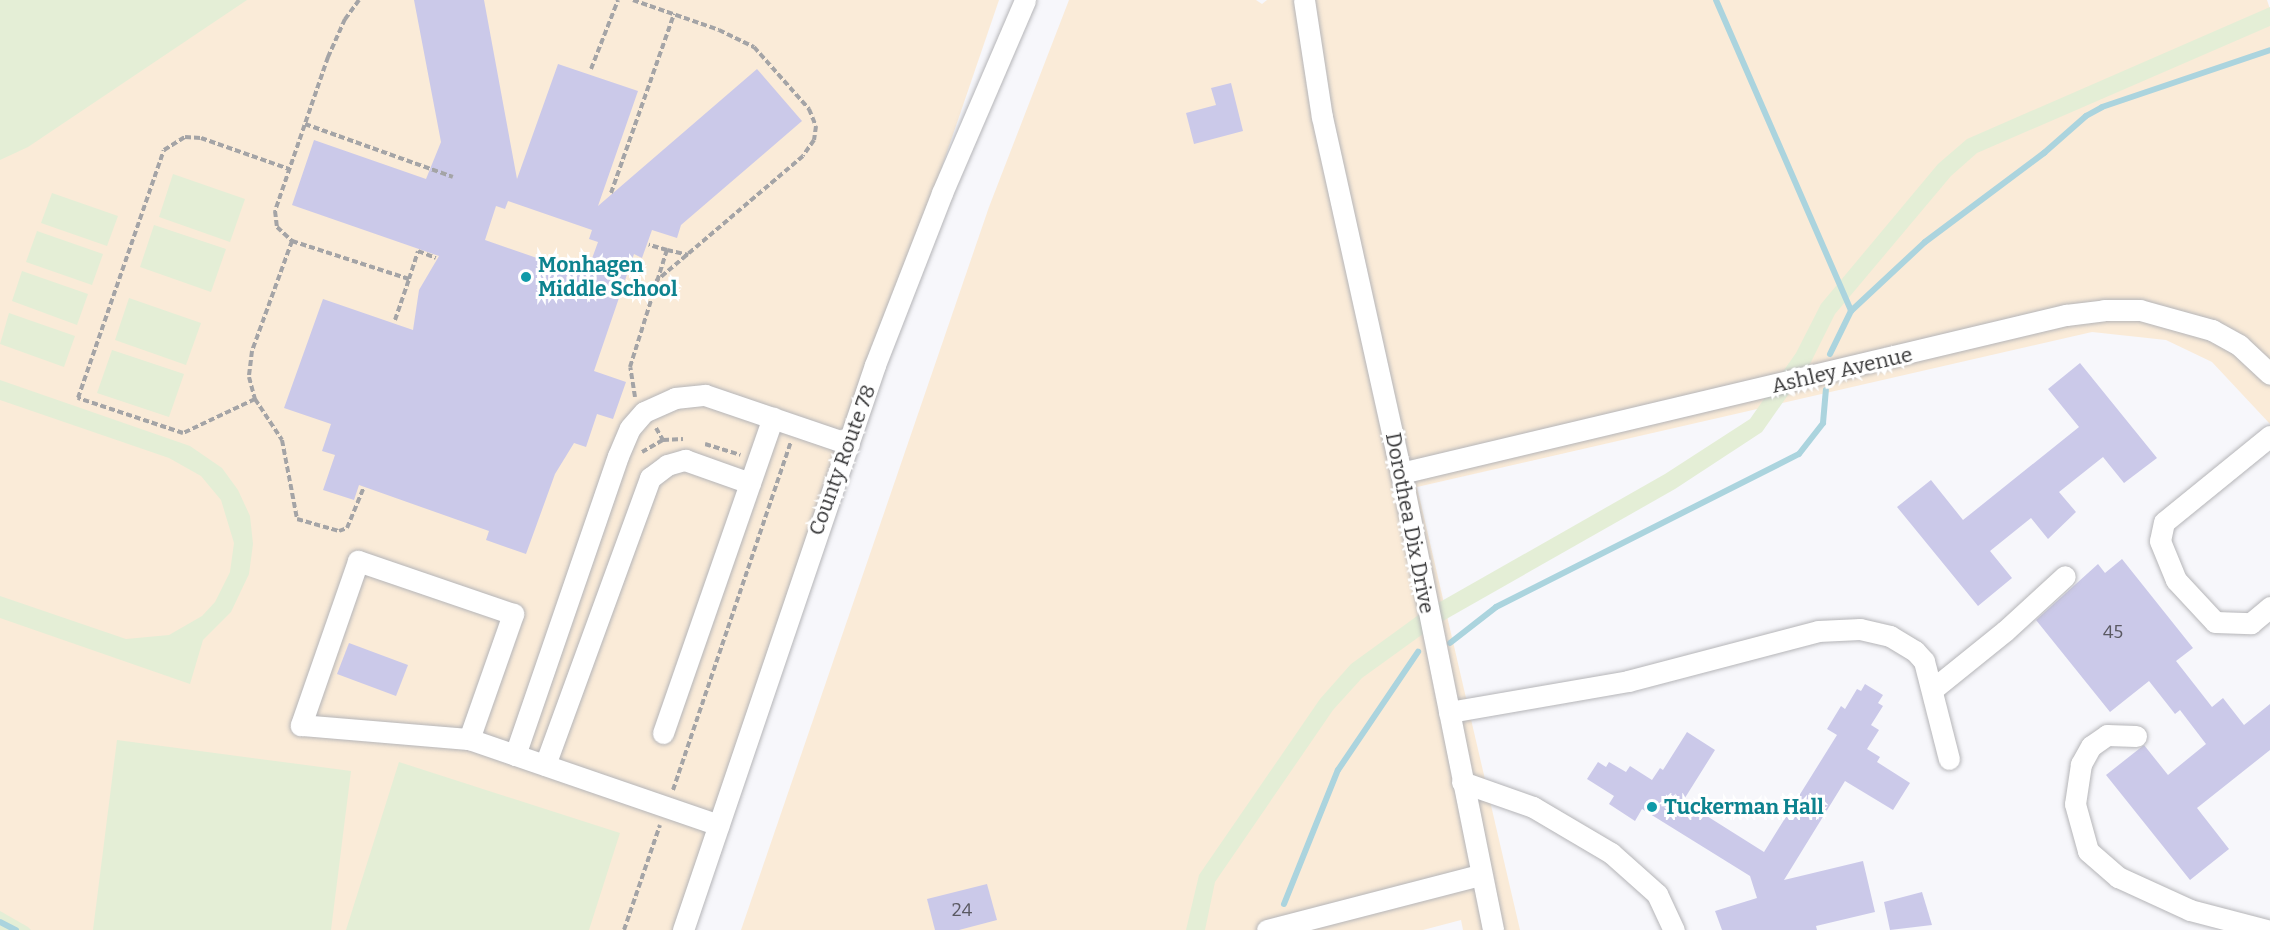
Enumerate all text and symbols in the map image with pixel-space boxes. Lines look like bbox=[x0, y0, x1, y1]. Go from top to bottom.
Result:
place label: Monhagen Middle School bbox=[538, 252, 677, 302]
marker: Monhagen Middle School bbox=[519, 270, 533, 284]
street label: Ashley Avenue bbox=[1769, 342, 1915, 398]
street label: County Route 78 bbox=[803, 381, 881, 539]
street label: Dorothea Dix Drive bbox=[1380, 430, 1440, 616]
house number: 45 bbox=[2103, 621, 2123, 643]
place label: Tuckerman Hall bbox=[1664, 794, 1824, 820]
marker: Tuckerman Hall bbox=[1645, 800, 1659, 814]
house number: 24 bbox=[952, 899, 972, 921]

